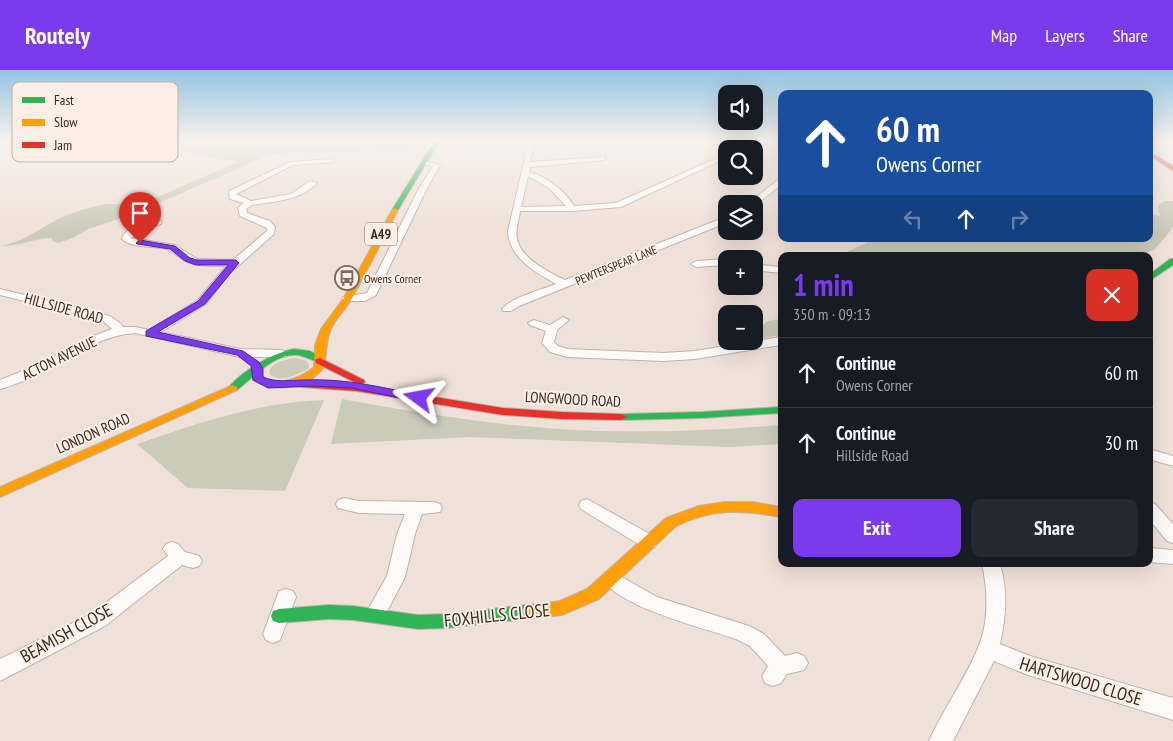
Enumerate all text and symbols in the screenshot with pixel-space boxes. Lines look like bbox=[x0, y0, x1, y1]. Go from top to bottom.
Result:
text: Routely bbox=[25, 20, 90, 51]
text: Map bbox=[991, 24, 1017, 47]
text: Layers bbox=[1045, 24, 1085, 47]
text: Share bbox=[1113, 24, 1148, 47]
legend bbox=[12, 82, 178, 162]
map controls bbox=[718, 85, 763, 350]
button: sound bbox=[718, 85, 763, 130]
text: Fast bbox=[54, 91, 74, 109]
text: 60 m bbox=[876, 106, 940, 152]
icon: ahead bbox=[793, 110, 858, 175]
text: Slow bbox=[54, 113, 78, 131]
text: Jam bbox=[53, 136, 72, 154]
button: search bbox=[718, 140, 763, 185]
text: Owens Corner bbox=[876, 150, 981, 178]
pin bbox=[119, 192, 161, 243]
button: layers bbox=[718, 195, 763, 240]
icon: arrive bbox=[126, 199, 154, 227]
icon: left bbox=[899, 205, 927, 233]
icon: ahead bbox=[952, 205, 980, 233]
icon: right bbox=[1005, 205, 1033, 233]
road number: A49 bbox=[365, 222, 397, 245]
street label: PEWTERSPEAR LANE bbox=[573, 242, 659, 288]
button: + bbox=[718, 250, 763, 295]
bus stop icon: Owens Corner bbox=[334, 265, 360, 291]
text: 1 min bbox=[793, 265, 854, 304]
button: close bbox=[1086, 269, 1138, 321]
place label: Owens Corner bbox=[364, 271, 422, 286]
street label: HILLSIDE ROAD bbox=[22, 288, 106, 328]
text: 350 m · 09:13 bbox=[793, 304, 871, 324]
button: − bbox=[718, 305, 763, 350]
street label: ACTON AVENUE bbox=[19, 332, 99, 384]
text: Continue bbox=[836, 351, 896, 375]
icon: ahead bbox=[793, 359, 821, 387]
text: 60 m bbox=[1105, 361, 1138, 385]
position arrow bbox=[392, 371, 444, 423]
text: Owens Corner bbox=[836, 375, 913, 395]
street label: LONGWOOD ROAD bbox=[525, 387, 622, 411]
street label: LONDON ROAD bbox=[53, 408, 133, 458]
text: Continue bbox=[836, 421, 896, 445]
icon: ahead bbox=[793, 429, 821, 457]
text: 30 m bbox=[1105, 431, 1138, 455]
text: Hillside Road bbox=[836, 445, 909, 465]
button: Exit bbox=[793, 499, 961, 557]
button: Share bbox=[971, 499, 1138, 557]
street label: BEAMISH CLOSE bbox=[16, 598, 116, 668]
street label: FOXHILLS CLOSE bbox=[443, 598, 551, 632]
street label: HARTSWOOD CLOSE bbox=[1017, 652, 1145, 710]

